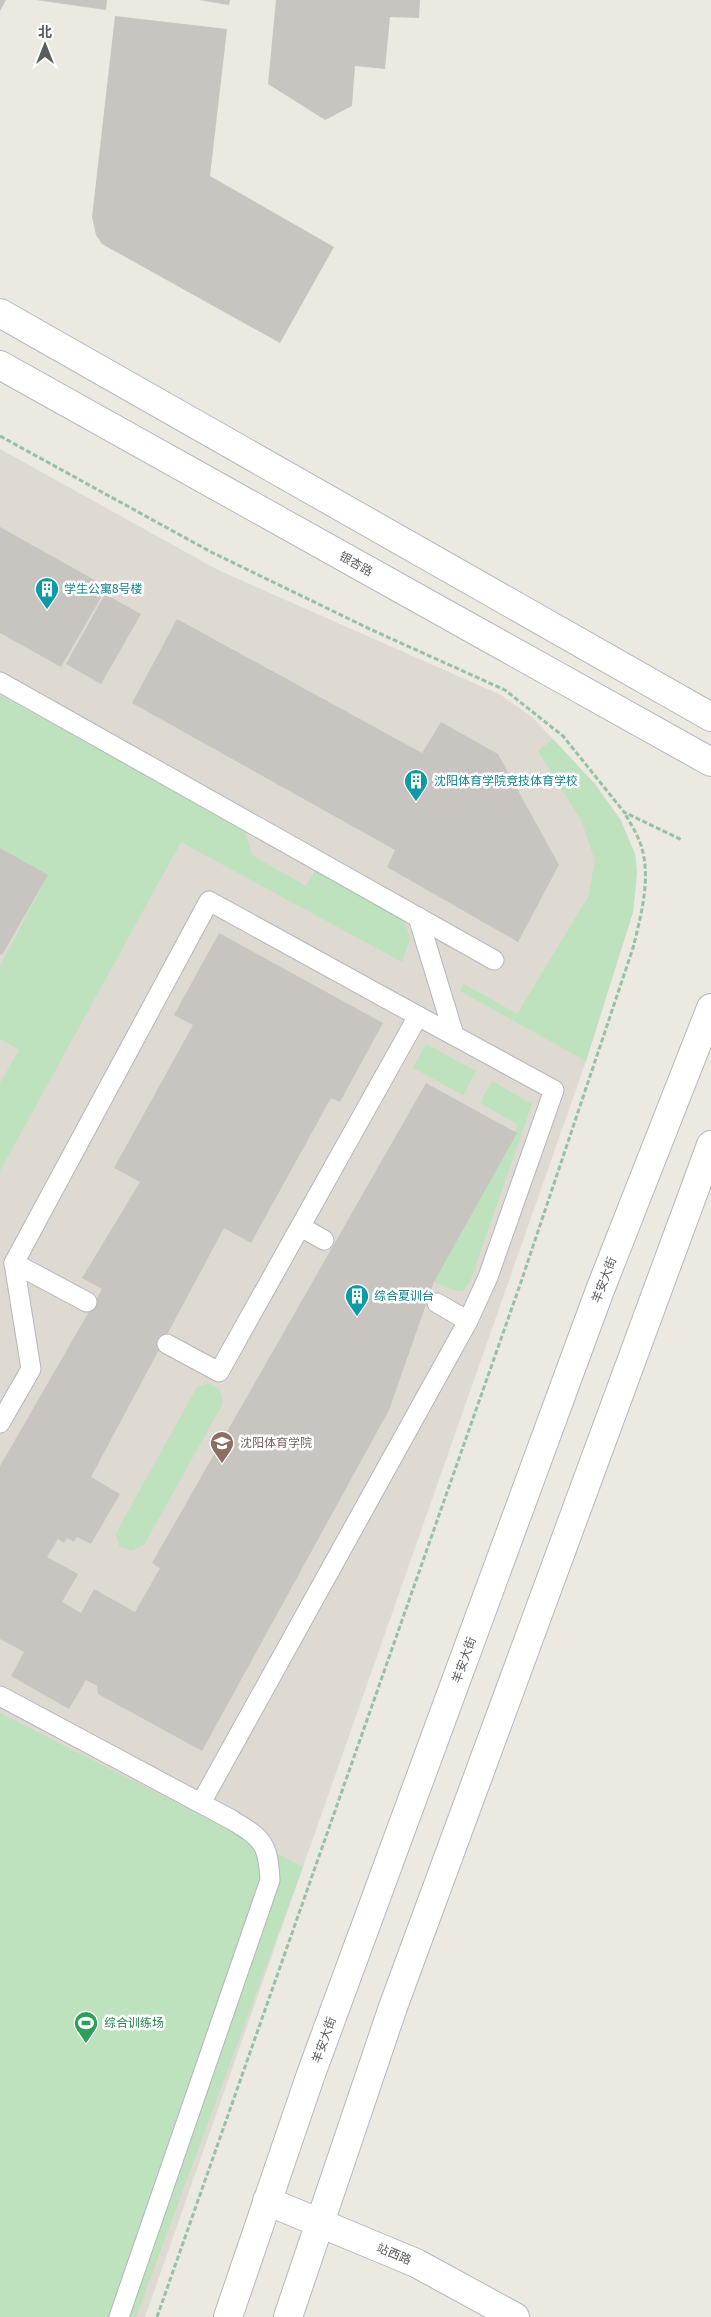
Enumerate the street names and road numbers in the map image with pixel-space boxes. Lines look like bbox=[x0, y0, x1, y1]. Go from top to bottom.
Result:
street label: 银杏路 bbox=[337, 549, 375, 579]
street label: 羊安大街 bbox=[589, 1255, 619, 1305]
street label: 羊安大街 bbox=[449, 1635, 479, 1685]
street label: 羊安大街 bbox=[309, 2015, 339, 2065]
street label: 站西路 bbox=[375, 2241, 413, 2267]

